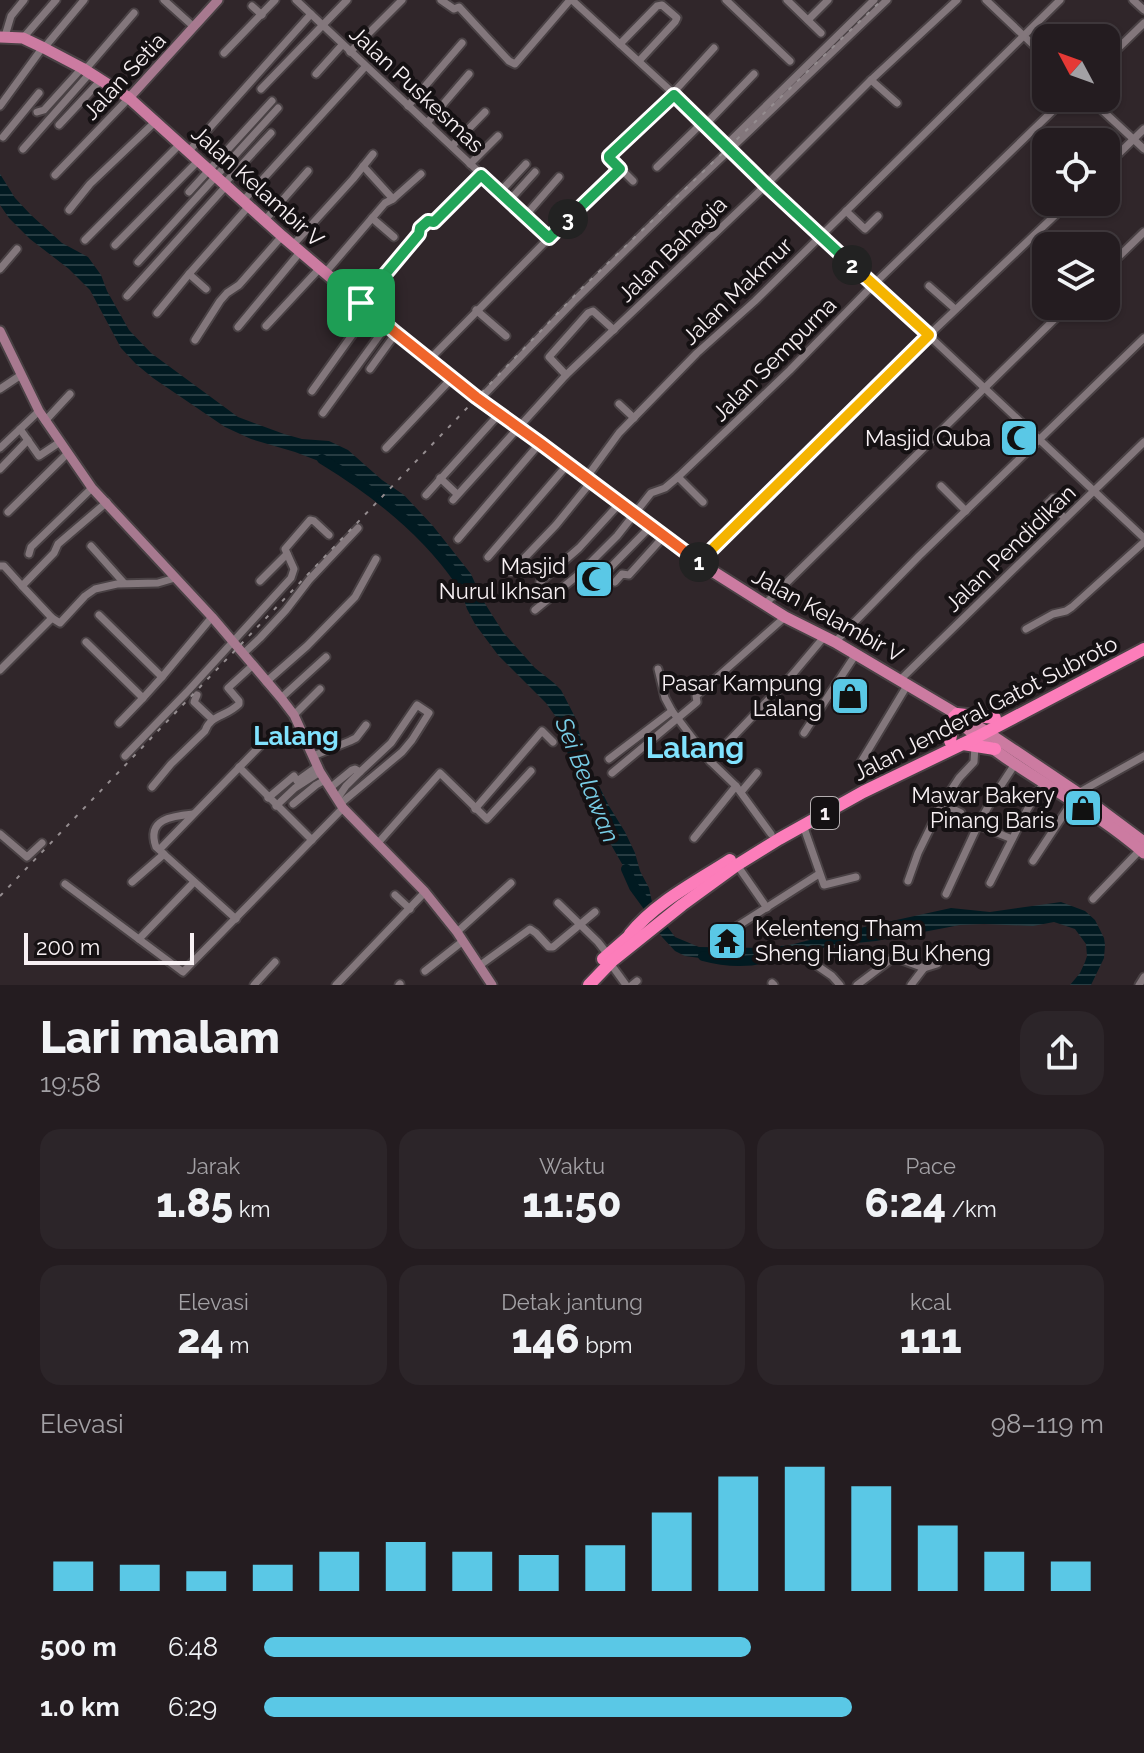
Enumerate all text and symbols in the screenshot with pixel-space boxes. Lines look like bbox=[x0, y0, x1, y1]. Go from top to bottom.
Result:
street label: Jalan Puskesmas bbox=[345, 20, 489, 158]
north arrow bbox=[1032, 24, 1120, 112]
map controls bbox=[1032, 24, 1120, 320]
street label: Jalan Setia bbox=[77, 27, 171, 125]
street label: Jalan Kelambir V bbox=[187, 120, 329, 252]
button: locate bbox=[1032, 128, 1120, 216]
street label: Jalan Bahagia bbox=[612, 191, 732, 307]
pin: 3 bbox=[548, 199, 588, 239]
text: 3 bbox=[562, 206, 574, 232]
street label: Jalan Makmur bbox=[677, 232, 798, 350]
button: layers bbox=[1032, 232, 1120, 320]
pin: 2 bbox=[832, 245, 872, 285]
text: 2 bbox=[846, 252, 858, 278]
pin bbox=[327, 269, 395, 337]
icon: arrive bbox=[339, 281, 383, 325]
street label: Jalan Sempurna bbox=[707, 292, 841, 426]
mosque icon: Masjid Quba bbox=[998, 417, 1040, 459]
place label: Masjid Quba bbox=[865, 425, 991, 451]
street label: Jalan Pendidikan bbox=[939, 479, 1081, 617]
pin: 1 bbox=[679, 542, 719, 582]
text: 1 bbox=[694, 549, 704, 575]
place label: Masjid Nurul Ikhsan bbox=[439, 553, 566, 604]
mosque icon: Masjid Nurul Ikhsan bbox=[573, 558, 615, 600]
street label: Jalan Kelambir V bbox=[748, 563, 908, 667]
street label: Jalan Jenderal Gatot Subroto bbox=[849, 630, 1121, 786]
place label: Pasar Kampung Lalang bbox=[662, 670, 822, 721]
shop icon: Pasar Kampung Lalang bbox=[829, 675, 871, 717]
water label: Sei Belawan bbox=[549, 712, 626, 847]
district label: Lalang bbox=[253, 721, 339, 751]
district label: Lalang bbox=[646, 730, 744, 765]
place label: Mawar Bakery Pinang Baris bbox=[912, 782, 1055, 833]
shop icon: Mawar Bakery Pinang Baris bbox=[1062, 787, 1104, 829]
road number: 1 bbox=[811, 797, 839, 829]
place label: Kelenteng Tham Sheng Hiang Bu Kheng bbox=[755, 915, 991, 966]
temple icon: Kelenteng Tham Sheng Hiang Bu Kheng bbox=[706, 920, 748, 962]
scale bar bbox=[24, 929, 194, 965]
text: 200 m bbox=[36, 934, 100, 960]
button: share bbox=[1020, 1011, 1104, 1095]
text: Lari malam bbox=[40, 1012, 280, 1063]
text: 19:58 bbox=[40, 1068, 101, 1098]
text: Jarak bbox=[186, 1153, 240, 1179]
text: Waktu bbox=[539, 1153, 605, 1179]
text: Pace bbox=[905, 1153, 956, 1179]
text: 1.85 bbox=[156, 1179, 233, 1226]
text: 11:50 bbox=[522, 1179, 622, 1226]
text: 6:24 bbox=[864, 1179, 946, 1226]
text: km bbox=[233, 1196, 271, 1222]
text: /km bbox=[946, 1196, 997, 1222]
text: Elevasi bbox=[178, 1289, 249, 1315]
text: Detak jantung bbox=[501, 1289, 643, 1315]
text: kcal bbox=[910, 1289, 951, 1315]
text: 24 bbox=[177, 1315, 224, 1362]
text: 146 bbox=[511, 1315, 580, 1362]
text: 111 bbox=[900, 1315, 962, 1362]
text: m bbox=[224, 1332, 249, 1358]
text: bpm bbox=[580, 1332, 633, 1358]
text: Elevasi bbox=[40, 1409, 124, 1439]
text: 98–119 m bbox=[991, 1409, 1104, 1439]
text: 500 m bbox=[40, 1632, 117, 1662]
text: 6:48 bbox=[168, 1632, 218, 1662]
text: 1.0 km bbox=[40, 1692, 120, 1722]
text: 6:29 bbox=[168, 1692, 217, 1722]

